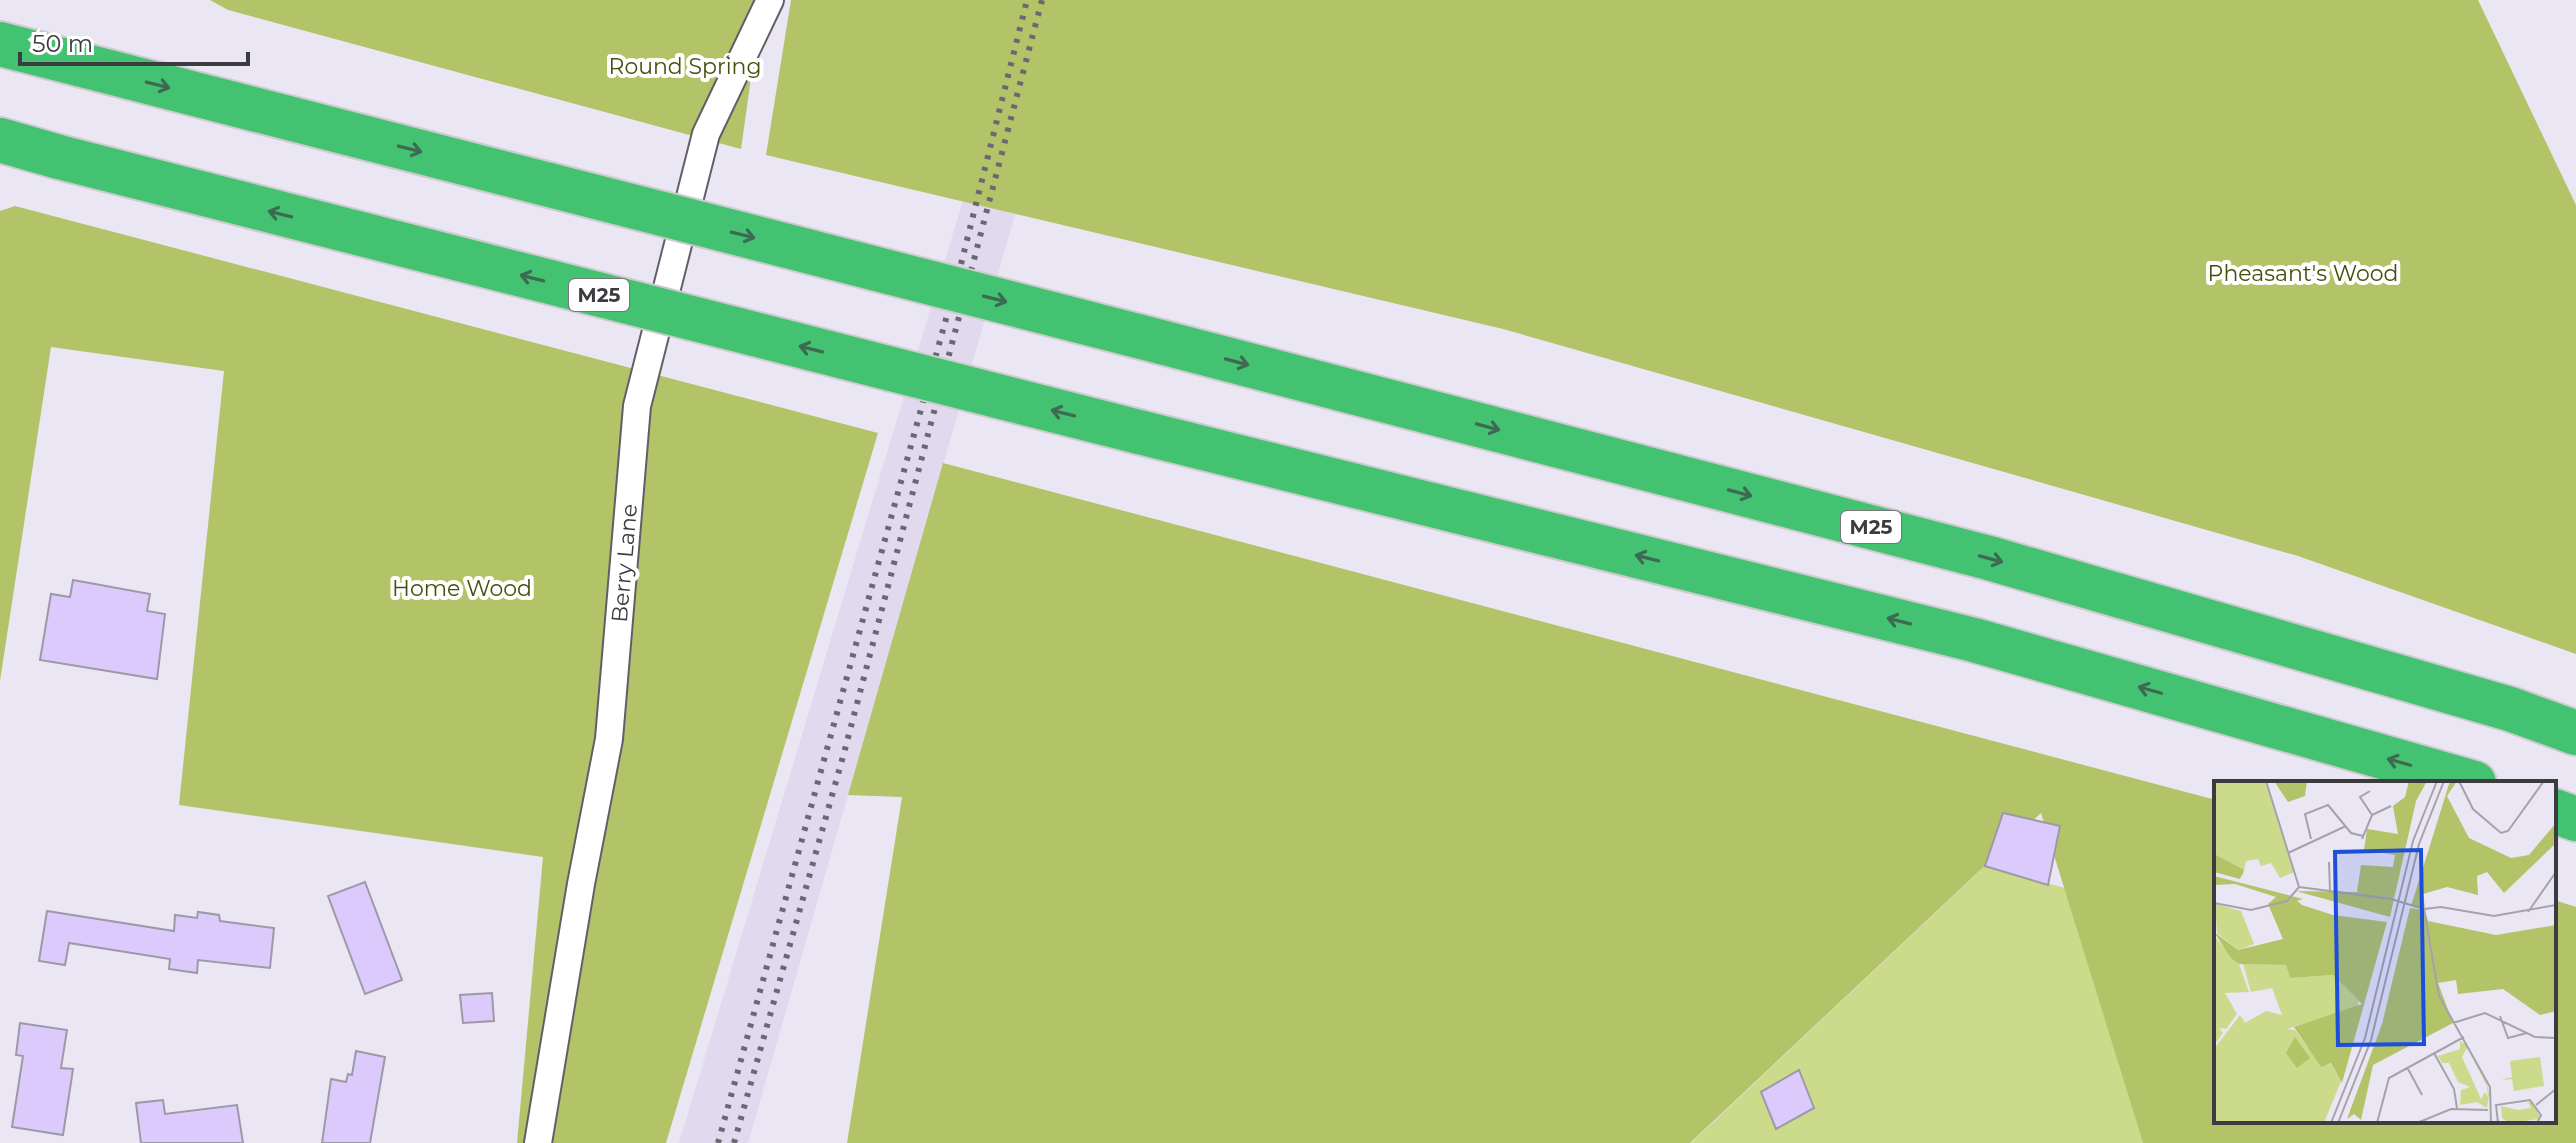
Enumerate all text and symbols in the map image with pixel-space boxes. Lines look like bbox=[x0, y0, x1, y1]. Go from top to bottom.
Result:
scale bar bbox=[20, 16, 248, 66]
text: 50 m bbox=[32, 29, 93, 58]
park label: Round Spring bbox=[609, 53, 762, 80]
one-way arrow bbox=[144, 78, 170, 93]
one-way arrow bbox=[396, 143, 422, 158]
one-way arrow bbox=[268, 205, 294, 220]
one-way arrow bbox=[730, 228, 755, 243]
park label: Pheasant's Wood bbox=[2208, 260, 2398, 287]
one-way arrow bbox=[520, 269, 546, 284]
road number: M25 bbox=[569, 279, 629, 311]
one-way arrow bbox=[981, 293, 1007, 308]
one-way arrow bbox=[799, 340, 825, 355]
one-way arrow bbox=[1223, 355, 1249, 370]
one-way arrow bbox=[1051, 405, 1077, 420]
one-way arrow bbox=[1475, 421, 1501, 436]
one-way arrow bbox=[1726, 487, 1752, 502]
street label: Berry Lane bbox=[606, 503, 643, 623]
road number: M25 bbox=[1841, 511, 1901, 543]
one-way arrow bbox=[1634, 550, 1660, 565]
one-way arrow bbox=[1978, 552, 2004, 567]
park label: Home Wood bbox=[392, 575, 532, 602]
one-way arrow bbox=[1886, 613, 1912, 628]
one-way arrow bbox=[2137, 682, 2163, 697]
one-way arrow bbox=[2387, 753, 2413, 768]
inset map bbox=[2214, 781, 2556, 1123]

